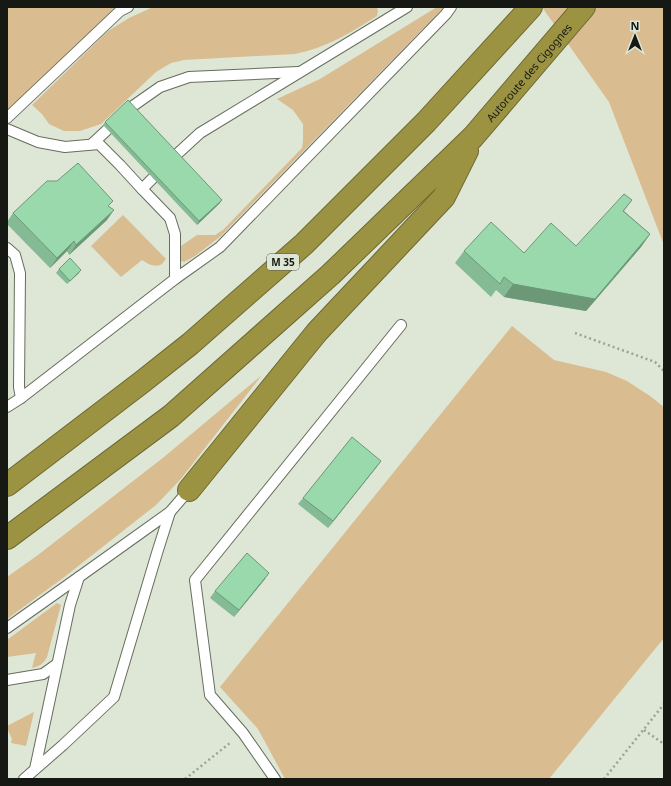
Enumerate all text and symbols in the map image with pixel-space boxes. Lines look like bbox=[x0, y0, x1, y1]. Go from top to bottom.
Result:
north arrow bbox=[615, 16, 655, 56]
text: N bbox=[631, 18, 639, 33]
street label: Autoroute des Cigognes bbox=[482, 20, 575, 124]
road number: M 35 bbox=[267, 254, 299, 270]

